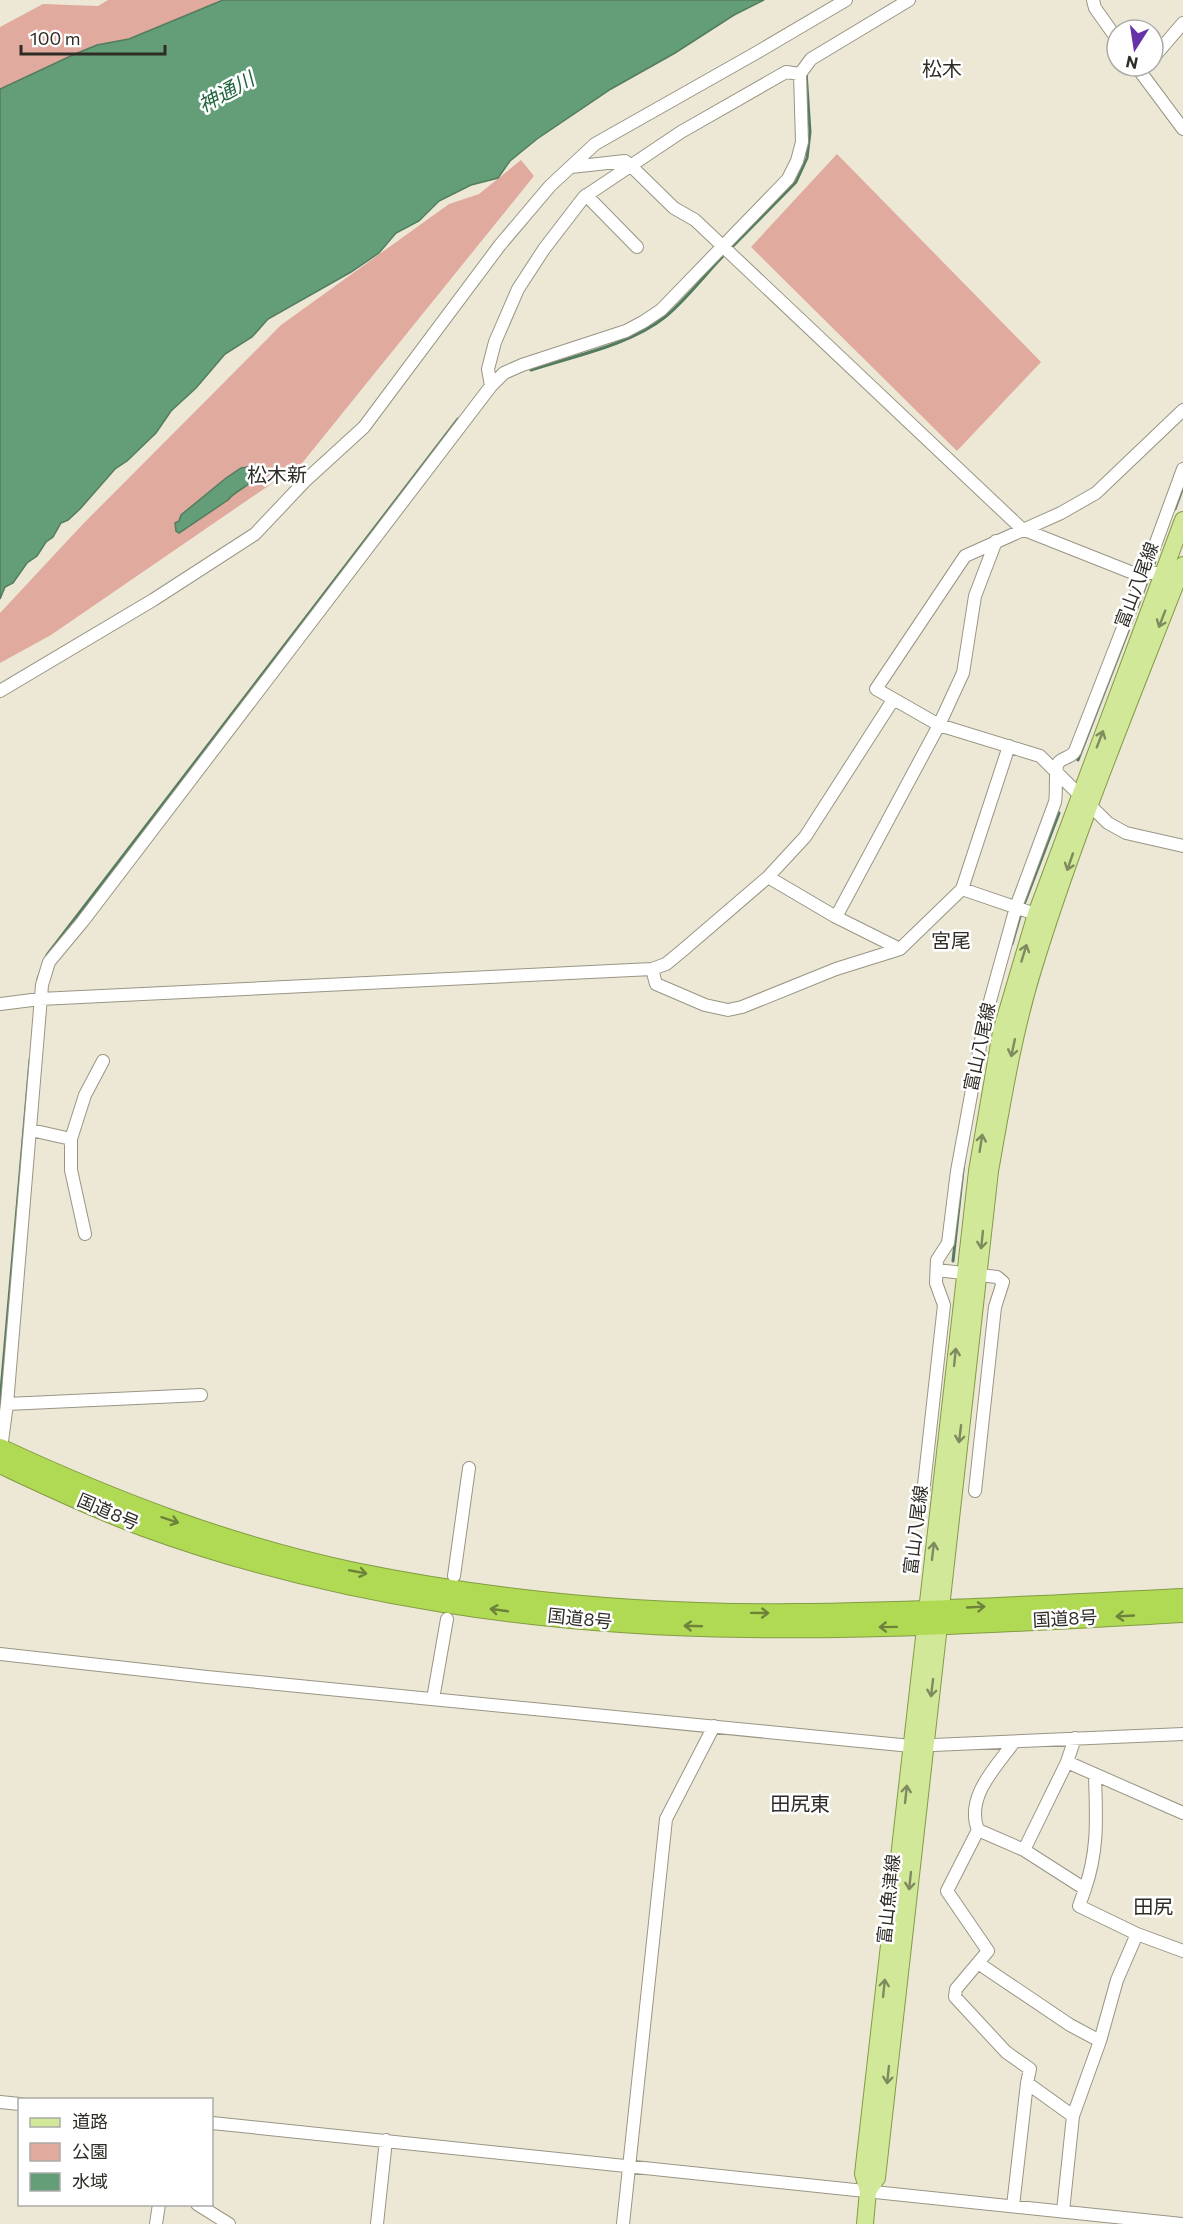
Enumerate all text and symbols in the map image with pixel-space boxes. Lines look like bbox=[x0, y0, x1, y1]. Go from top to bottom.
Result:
scale bar bbox=[21, 18, 165, 56]
north arrow bbox=[1105, 18, 1165, 78]
text: 100 m bbox=[30, 27, 80, 49]
text: N bbox=[1124, 53, 1140, 74]
district label: 松木 bbox=[922, 56, 962, 80]
water label: 神通川 bbox=[193, 65, 259, 116]
district label: 松木新 bbox=[247, 462, 307, 486]
street label: 富山八尾線 bbox=[1110, 539, 1162, 631]
one-way arrow bbox=[1156, 609, 1167, 628]
one-way arrow bbox=[1096, 730, 1107, 749]
one-way arrow bbox=[1064, 852, 1075, 870]
district label: 宮尾 bbox=[931, 928, 971, 952]
one-way arrow bbox=[1019, 944, 1030, 963]
street label: 富山八尾線 bbox=[959, 1000, 999, 1093]
one-way arrow bbox=[1007, 1038, 1018, 1057]
one-way arrow bbox=[976, 1134, 987, 1153]
one-way arrow bbox=[976, 1230, 987, 1250]
one-way arrow bbox=[950, 1348, 961, 1368]
one-way arrow bbox=[954, 1423, 965, 1443]
street label: 富山八尾線 bbox=[899, 1484, 931, 1576]
street label: 国道8号 bbox=[74, 1488, 143, 1534]
one-way arrow bbox=[160, 1515, 179, 1526]
one-way arrow bbox=[928, 1542, 939, 1561]
one-way arrow bbox=[347, 1567, 367, 1578]
one-way arrow bbox=[965, 1602, 985, 1613]
one-way arrow bbox=[489, 1604, 509, 1615]
street label: 国道8号 bbox=[547, 1604, 614, 1632]
street label: 国道8号 bbox=[1032, 1605, 1098, 1631]
one-way arrow bbox=[749, 1607, 769, 1618]
one-way arrow bbox=[1115, 1611, 1135, 1622]
one-way arrow bbox=[683, 1621, 703, 1632]
one-way arrow bbox=[878, 1621, 898, 1633]
one-way arrow bbox=[926, 1677, 937, 1697]
one-way arrow bbox=[901, 1784, 912, 1804]
district label: 田尻東 bbox=[770, 1791, 830, 1815]
street label: 富山魚津線 bbox=[872, 1853, 904, 1945]
one-way arrow bbox=[904, 1871, 915, 1891]
district label: 田尻 bbox=[1133, 1894, 1173, 1918]
one-way arrow bbox=[879, 1978, 890, 1998]
one-way arrow bbox=[883, 2065, 894, 2085]
legend bbox=[18, 2098, 213, 2206]
text: 道路 bbox=[72, 2110, 108, 2132]
text: 公園 bbox=[72, 2140, 108, 2162]
text: 水域 bbox=[72, 2170, 108, 2192]

